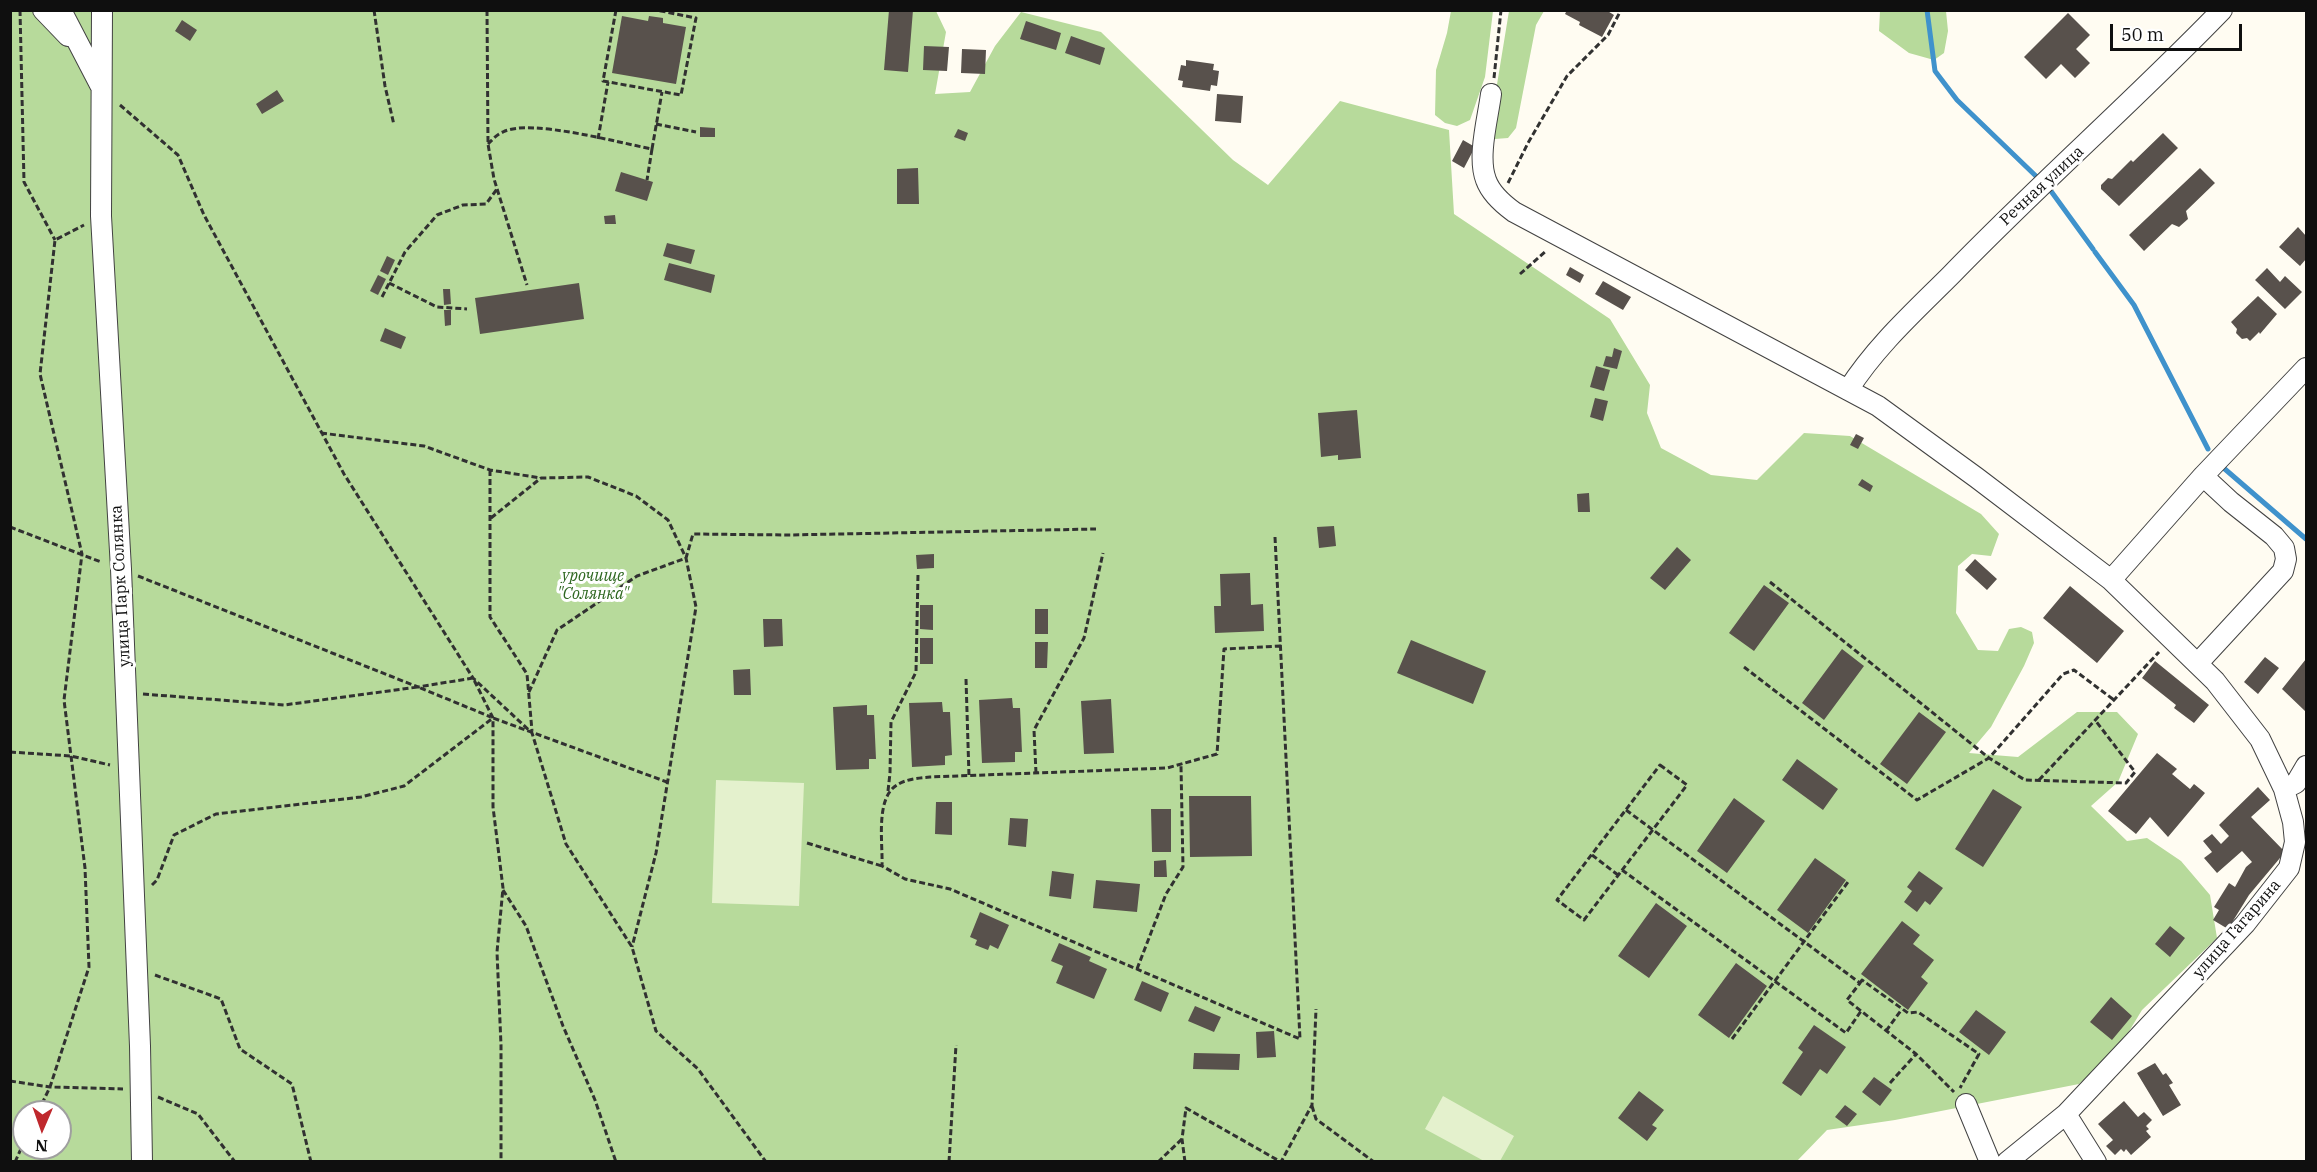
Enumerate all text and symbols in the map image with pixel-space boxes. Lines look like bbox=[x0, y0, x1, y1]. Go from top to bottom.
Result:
scale bar bbox=[2113, 12, 2245, 50]
text: 50 m bbox=[2121, 23, 2164, 46]
street label: Речная улица bbox=[1996, 142, 2088, 230]
street label: улица Парк Солянка bbox=[107, 505, 135, 667]
park label: урочище "Солянка" bbox=[557, 566, 629, 604]
street label: улица Гагарина bbox=[2189, 876, 2285, 982]
north arrow bbox=[12, 1100, 72, 1160]
text: N bbox=[35, 1136, 48, 1156]

